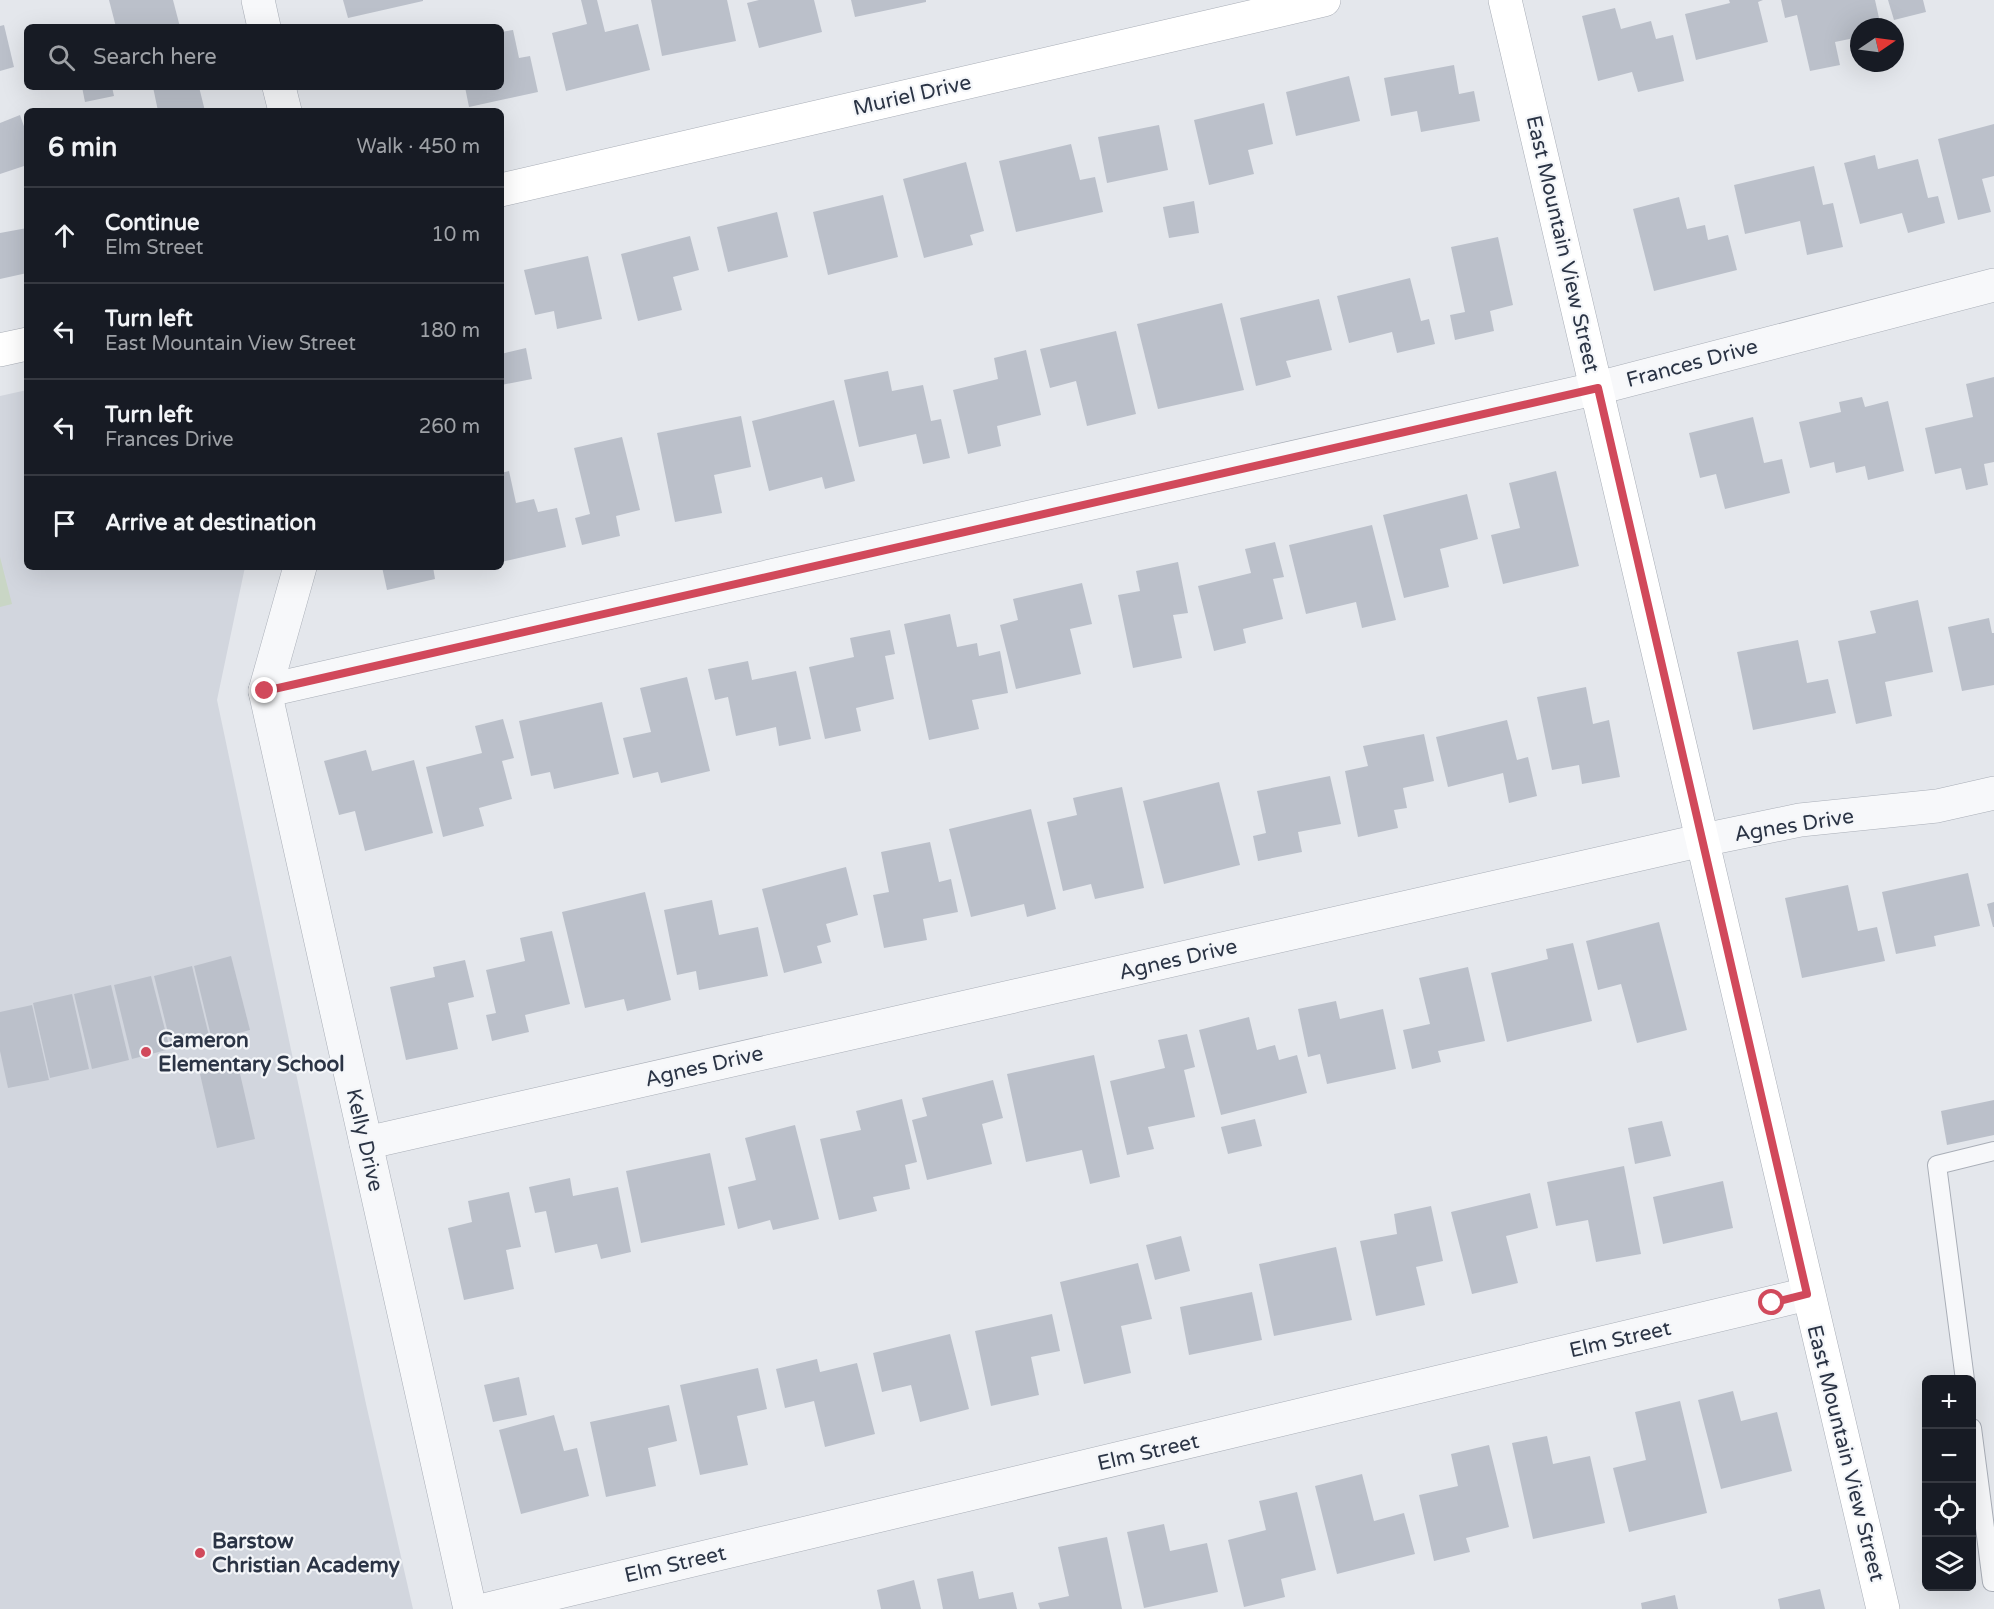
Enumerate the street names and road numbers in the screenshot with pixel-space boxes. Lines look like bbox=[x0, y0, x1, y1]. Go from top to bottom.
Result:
street label: Muriel Drive bbox=[851, 70, 974, 121]
street label: East Mountain View Street bbox=[1521, 113, 1604, 375]
street label: Frances Drive bbox=[1624, 334, 1761, 393]
street label: Agnes Drive bbox=[1733, 804, 1856, 847]
street label: Agnes Drive bbox=[1117, 934, 1240, 985]
street label: Agnes Drive bbox=[643, 1041, 766, 1092]
street label: Kelly Drive bbox=[341, 1086, 389, 1194]
street label: Elm Street bbox=[1567, 1316, 1673, 1363]
street label: East Mountain View Street bbox=[1802, 1322, 1890, 1584]
street label: Elm Street bbox=[1095, 1429, 1201, 1476]
street label: Elm Street bbox=[622, 1541, 728, 1588]

